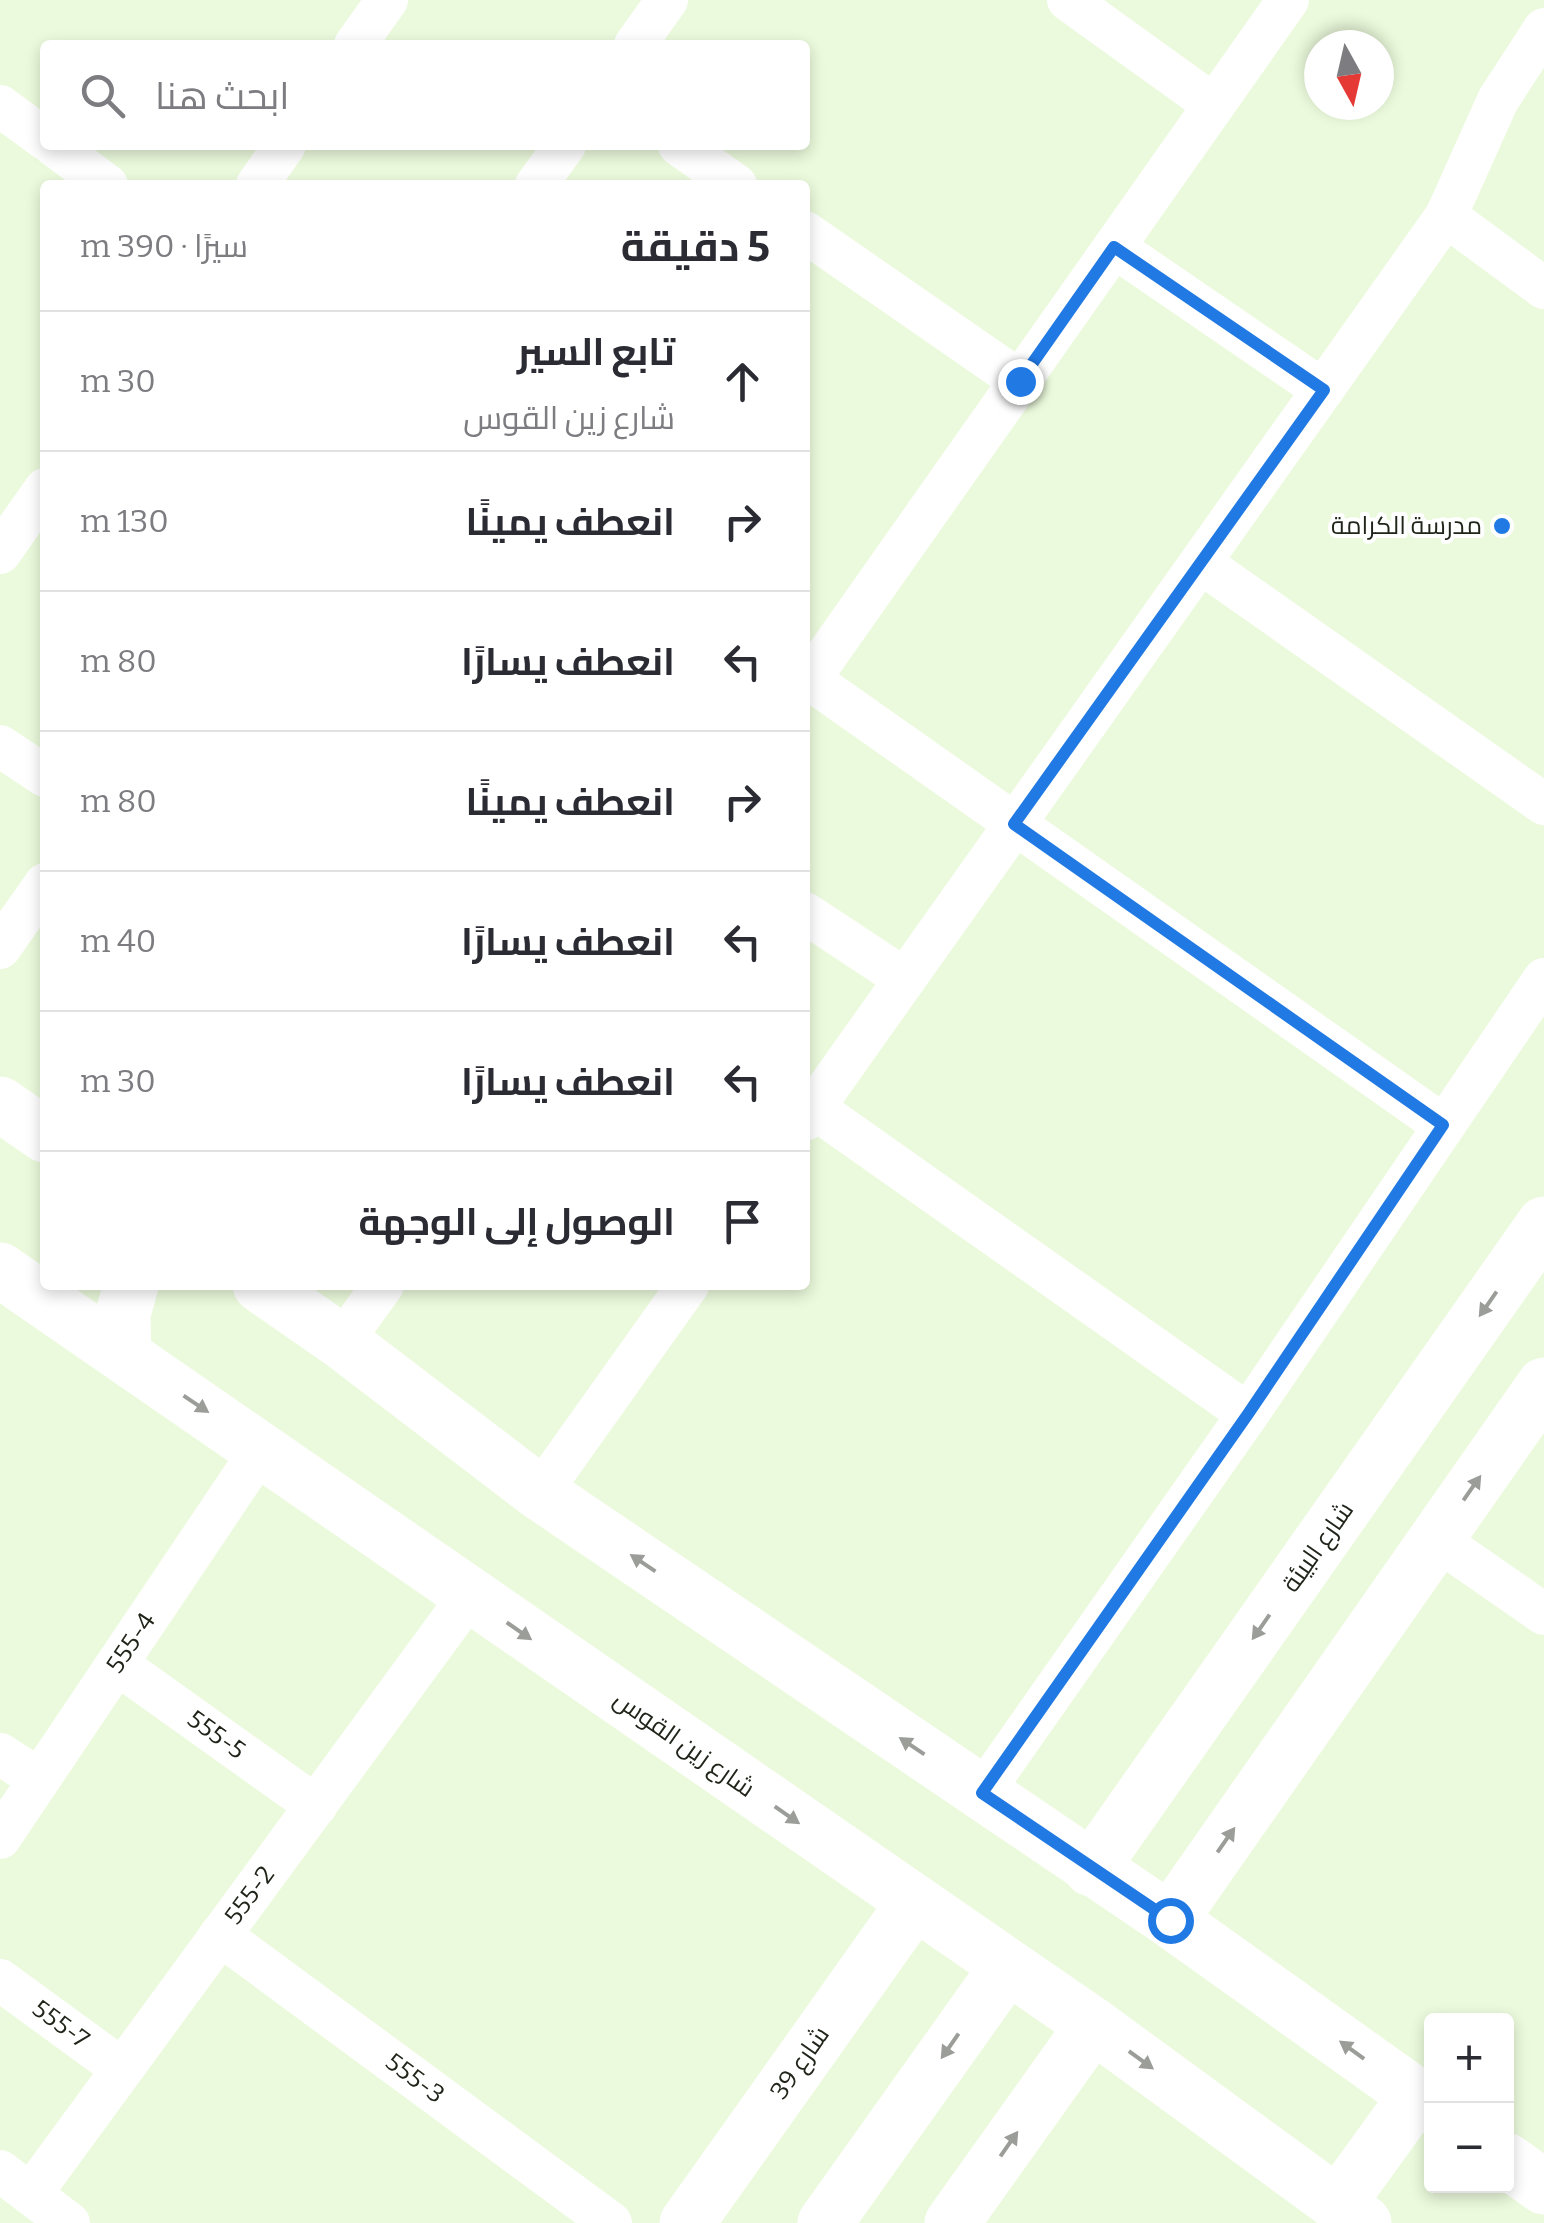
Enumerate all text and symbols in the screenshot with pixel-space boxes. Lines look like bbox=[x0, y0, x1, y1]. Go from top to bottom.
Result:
north arrow bbox=[1304, 30, 1394, 120]
search box bbox=[40, 40, 810, 150]
icon: search bbox=[75, 68, 130, 123]
text: ابحث هنا bbox=[155, 73, 290, 119]
text: 5 دقيقة bbox=[621, 222, 770, 272]
text: سيرًا · 390 m bbox=[80, 227, 248, 265]
text: تابع السير bbox=[517, 329, 675, 375]
icon: ahead bbox=[715, 354, 770, 409]
route end bbox=[998, 359, 1044, 405]
text: 30 m bbox=[80, 362, 156, 400]
text: شارع زين القوس bbox=[463, 399, 675, 437]
icon: right bbox=[715, 494, 770, 549]
text: انعطف يمينًا bbox=[466, 499, 675, 545]
text: 130 m bbox=[80, 502, 169, 540]
place label: مدرسة الكرامة bbox=[1331, 511, 1482, 541]
marker: مدرسة الكرامة bbox=[1491, 515, 1513, 537]
icon: left bbox=[715, 634, 770, 689]
text: انعطف يسارًا bbox=[461, 639, 675, 685]
text: 80 m bbox=[80, 642, 157, 680]
icon: right bbox=[715, 774, 770, 829]
text: انعطف يمينًا bbox=[466, 779, 675, 825]
text: 80 m bbox=[80, 782, 157, 820]
icon: left bbox=[715, 914, 770, 969]
text: انعطف يسارًا bbox=[461, 919, 675, 965]
text: 40 m bbox=[80, 922, 156, 960]
icon: left bbox=[715, 1054, 770, 1109]
text: انعطف يسارًا bbox=[461, 1059, 675, 1105]
text: 30 m bbox=[80, 1062, 156, 1100]
icon: arrive bbox=[715, 1194, 770, 1249]
text: الوصول إلى الوجهة bbox=[359, 1199, 675, 1245]
one-way arrow bbox=[1479, 1290, 1498, 1317]
one-way arrow bbox=[183, 1394, 209, 1413]
one-way arrow bbox=[1462, 1475, 1481, 1501]
street label: شارع البيئة bbox=[1276, 1496, 1361, 1599]
one-way arrow bbox=[630, 1554, 657, 1573]
street label: 555-4 bbox=[100, 1607, 162, 1679]
one-way arrow bbox=[1252, 1614, 1271, 1640]
one-way arrow bbox=[506, 1621, 533, 1640]
street label: شارع زين القوس bbox=[607, 1684, 760, 1805]
street label: 555-5 bbox=[182, 1704, 251, 1766]
one-way arrow bbox=[899, 1737, 926, 1756]
one-way arrow bbox=[773, 1806, 800, 1824]
one-way arrow bbox=[1216, 1827, 1235, 1854]
street label: 555-2 bbox=[218, 1861, 281, 1930]
route start bbox=[1148, 1898, 1194, 1944]
street label: 555-7 bbox=[26, 1994, 95, 2055]
map controls bbox=[1424, 2013, 1514, 2193]
button: + bbox=[1424, 2013, 1514, 2103]
street label: شارع 39 bbox=[764, 2021, 837, 2106]
one-way arrow bbox=[941, 2033, 960, 2060]
one-way arrow bbox=[1339, 2041, 1365, 2060]
street label: 555-3 bbox=[380, 2047, 450, 2110]
one-way arrow bbox=[1127, 2049, 1154, 2069]
button: − bbox=[1424, 2103, 1514, 2193]
one-way arrow bbox=[999, 2130, 1018, 2157]

